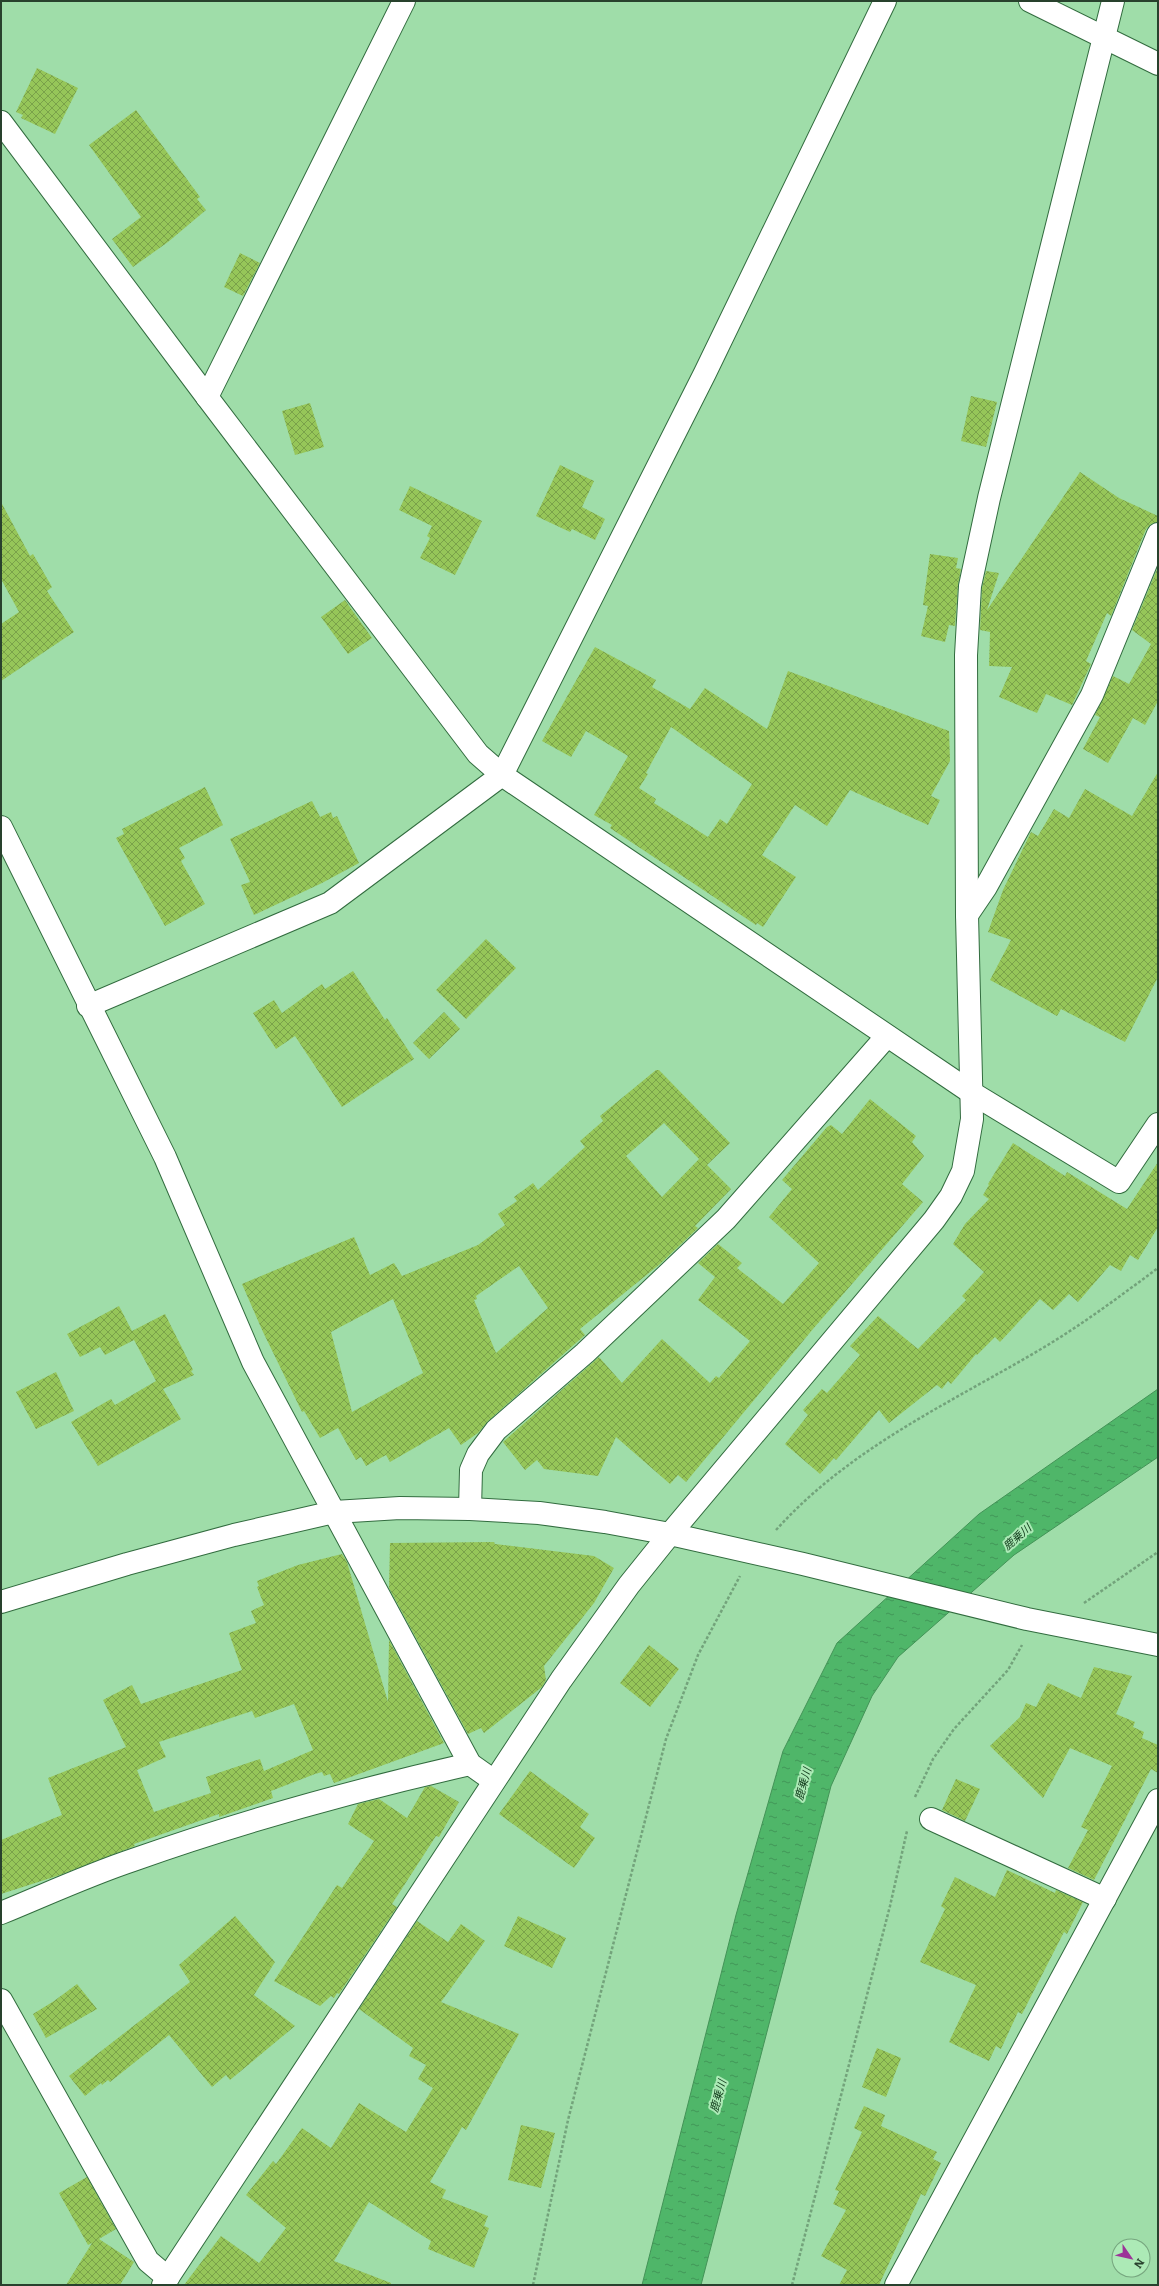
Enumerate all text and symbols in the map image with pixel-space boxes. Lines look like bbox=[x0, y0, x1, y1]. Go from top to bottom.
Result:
water label: 鹿乗川 bbox=[999, 1519, 1035, 1553]
water label: 鹿乗川 bbox=[790, 1765, 815, 1802]
water label: 鹿乗川 bbox=[705, 2077, 730, 2114]
north arrow bbox=[1111, 2238, 1151, 2278]
text: N bbox=[1131, 2256, 1149, 2272]

